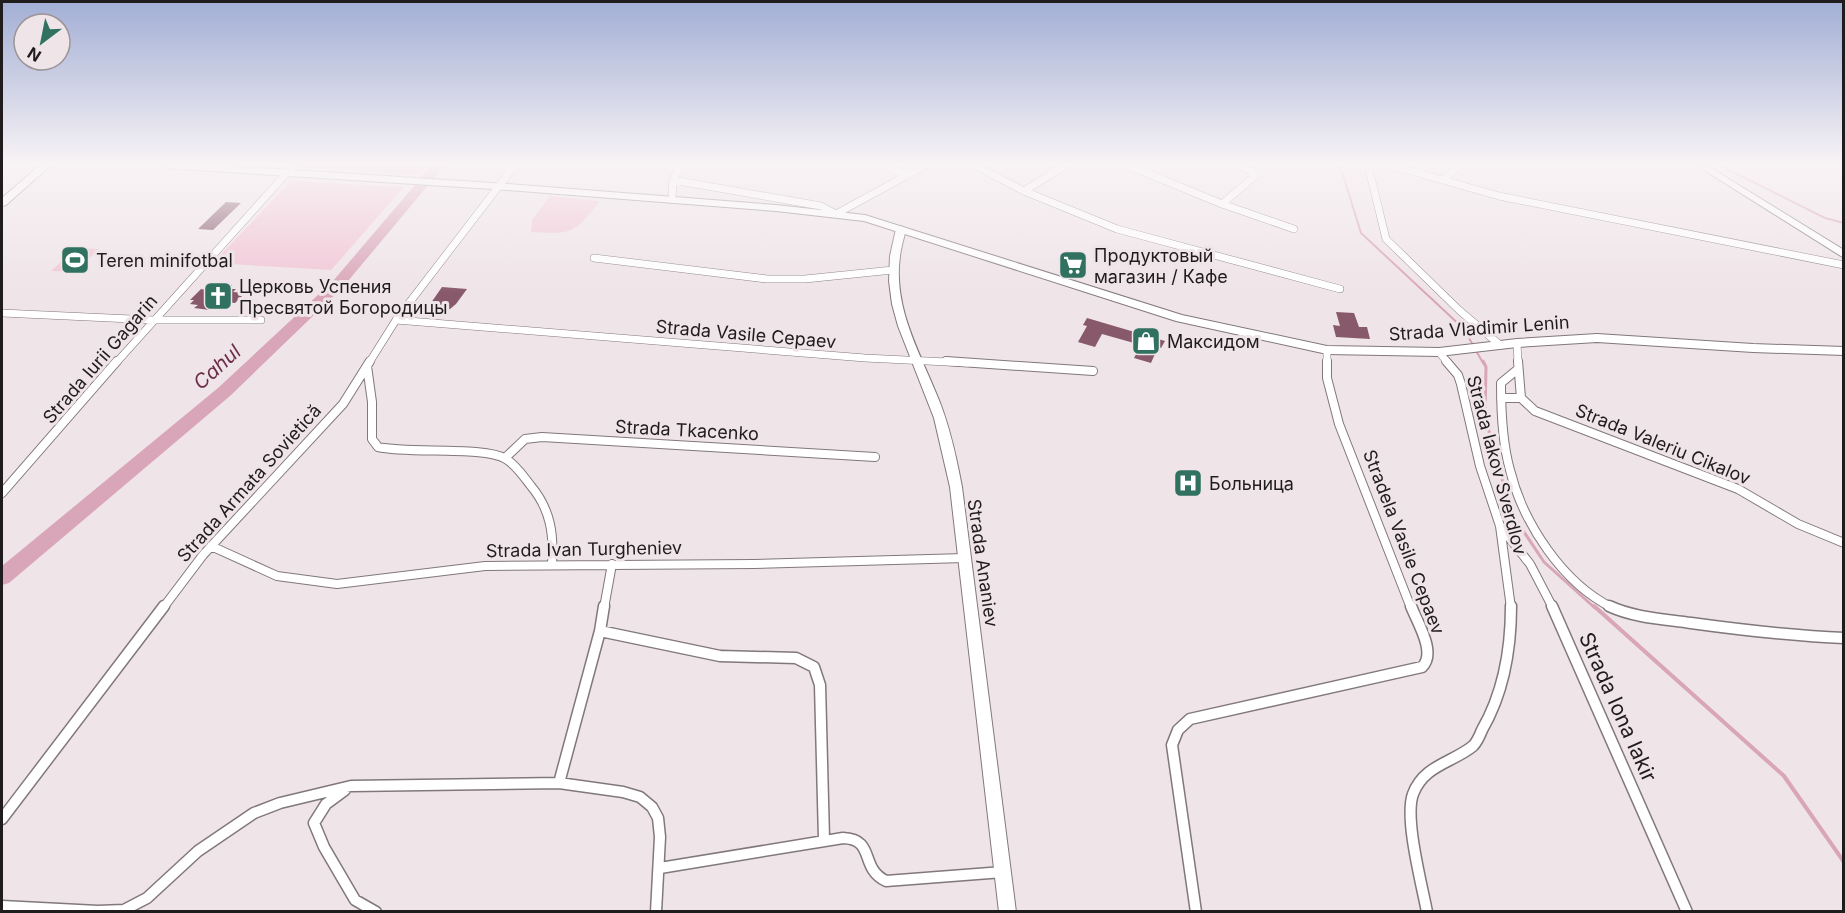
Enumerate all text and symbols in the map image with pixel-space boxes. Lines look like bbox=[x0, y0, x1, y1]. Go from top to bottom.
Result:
north arrow bbox=[12, 12, 72, 72]
text: N bbox=[24, 43, 45, 66]
sports icon: Teren minifotbal bbox=[59, 244, 91, 276]
place label: Продуктовый магазин / Кафе bbox=[1094, 245, 1228, 287]
supermarket icon: Продуктовый магазин / Кафе bbox=[1057, 249, 1089, 281]
place label: Teren minifotbal bbox=[96, 250, 233, 271]
place label: Церковь Успения Пресвятой Богородицы bbox=[239, 276, 447, 318]
church icon: Церковь Успения Пресвятой Богородицы bbox=[202, 280, 234, 312]
street label: Strada Iurii Gagarin bbox=[38, 290, 162, 428]
street label: Strada Vladimir Lenin bbox=[1388, 311, 1570, 345]
street label: Strada Vasile Cepaev bbox=[655, 316, 837, 352]
shop icon: Максидом bbox=[1130, 325, 1162, 357]
place label: Максидом bbox=[1167, 331, 1260, 352]
water label: Cahul bbox=[188, 339, 246, 394]
street label: Strada Iakov Sverdlov bbox=[1463, 373, 1531, 557]
street label: Strada Valeriu Cikalov bbox=[1573, 399, 1753, 489]
street label: Strada Armata Sovietică bbox=[173, 400, 325, 566]
street label: Strada Tkacenko bbox=[615, 416, 759, 444]
street label: Stradela Vasile Cepaev bbox=[1359, 447, 1449, 637]
hospital icon: Больница bbox=[1172, 467, 1204, 499]
place label: Больница bbox=[1209, 473, 1294, 494]
street label: Strada Ananiev bbox=[964, 498, 1002, 628]
street label: Strada Ivan Turgheniev bbox=[486, 537, 682, 561]
street label: Strada Iona Iakir bbox=[1574, 628, 1662, 786]

